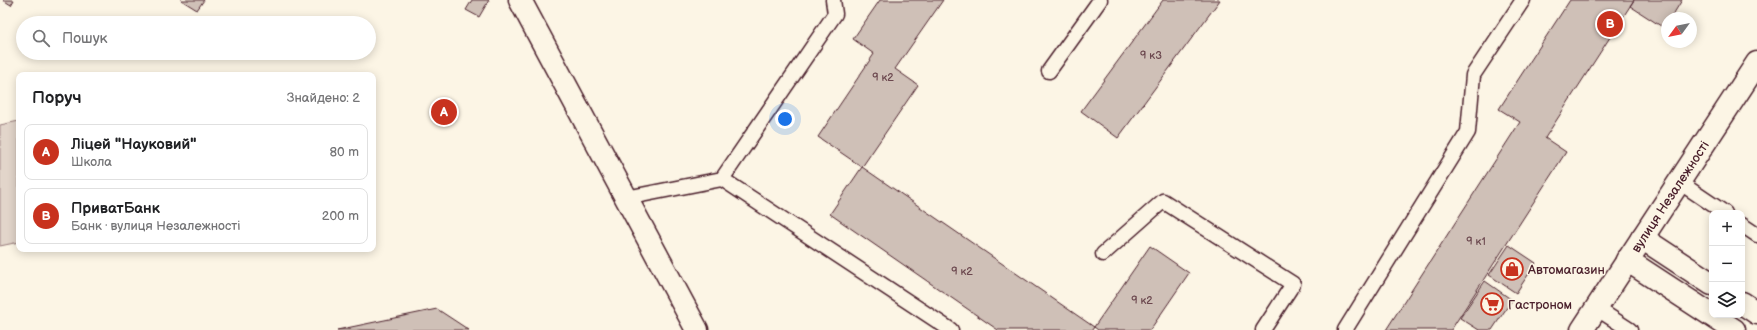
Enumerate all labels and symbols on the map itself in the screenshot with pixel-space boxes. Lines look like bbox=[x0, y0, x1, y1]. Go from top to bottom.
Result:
pin: B bbox=[1597, 9, 1623, 39]
north arrow bbox=[1661, 12, 1697, 48]
house number: 9 к3 bbox=[1140, 49, 1162, 62]
house number: 9 к2 bbox=[872, 71, 894, 84]
pin: A bbox=[431, 97, 457, 127]
your location bbox=[775, 109, 795, 129]
street label: вулиця Незалежності bbox=[1628, 138, 1713, 256]
house number: 9 к1 bbox=[1466, 235, 1486, 248]
shop icon: Автомагазин bbox=[1499, 256, 1525, 282]
place label: Автомагазин bbox=[1527, 262, 1605, 278]
house number: 9 к2 bbox=[951, 265, 973, 278]
supermarket icon: Гастроном bbox=[1479, 291, 1505, 317]
house number: 9 к2 bbox=[1131, 294, 1153, 307]
place label: Гастроном bbox=[1508, 297, 1572, 313]

